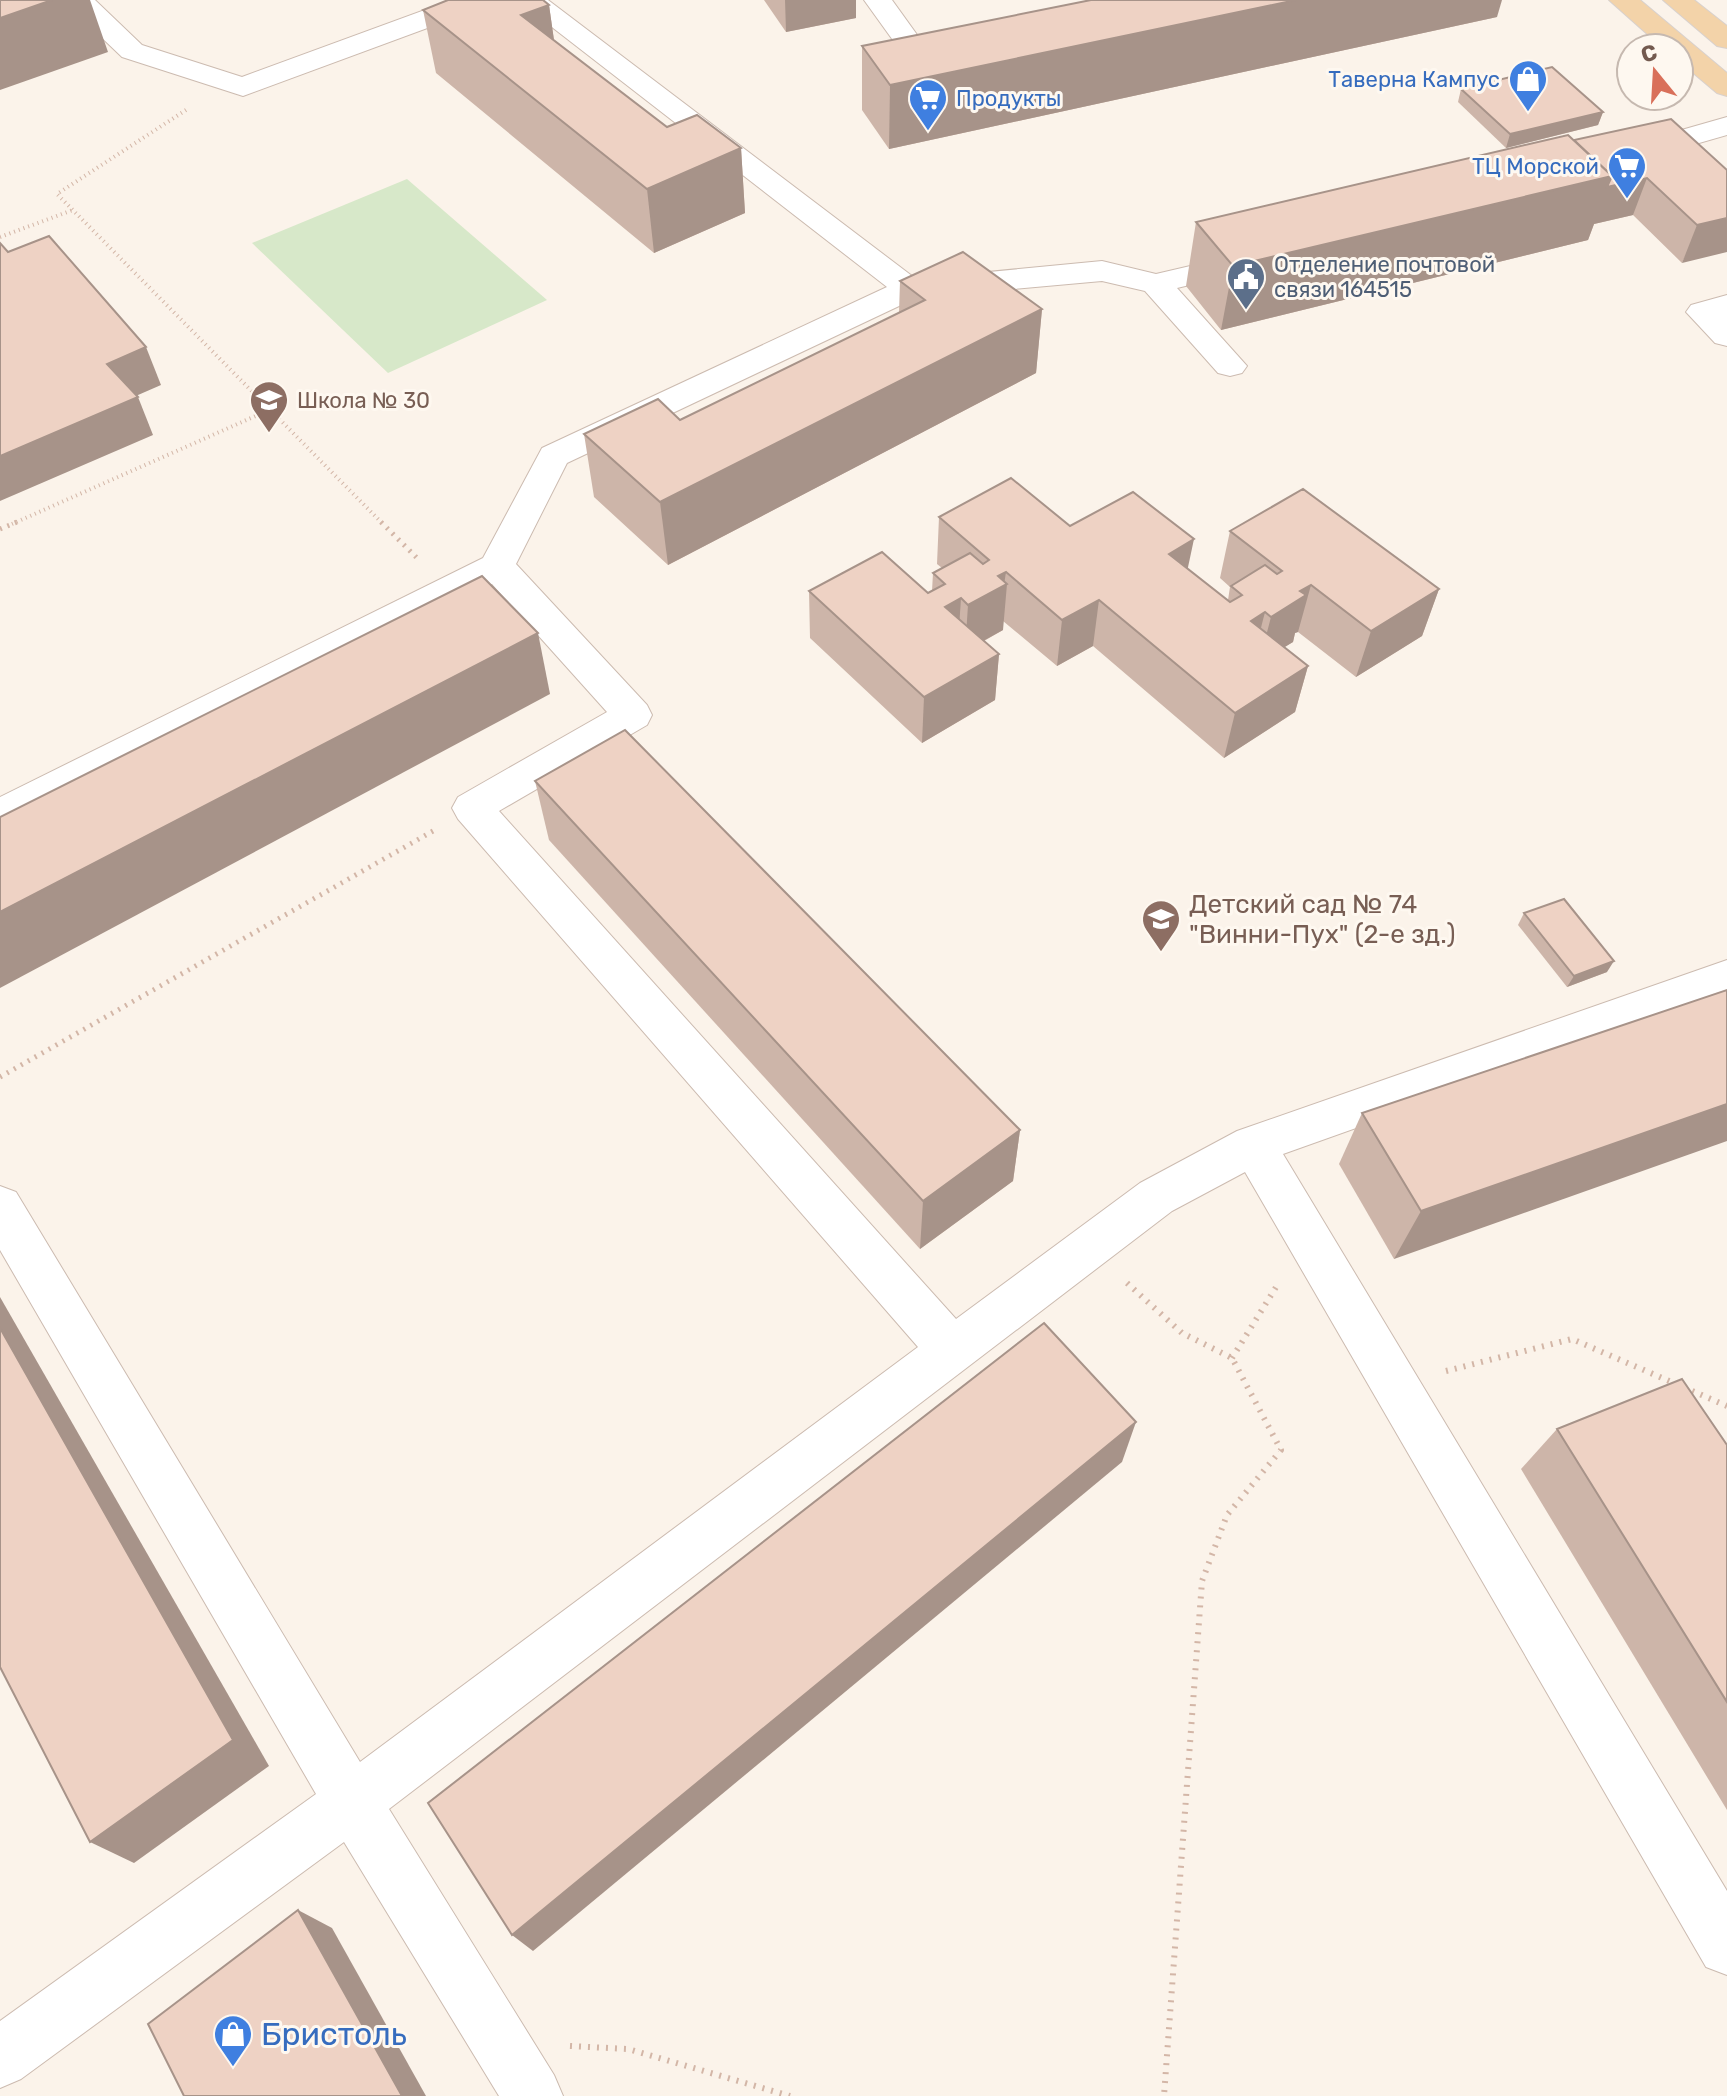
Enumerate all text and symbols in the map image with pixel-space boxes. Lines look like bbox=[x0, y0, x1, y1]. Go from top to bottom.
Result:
north arrow bbox=[1615, 32, 1695, 112]
text: С bbox=[1637, 38, 1660, 69]
shop icon: Таверна Кампус bbox=[1507, 58, 1549, 113]
place label: Таверна Кампус bbox=[1328, 66, 1500, 93]
supermarket icon: Продукты bbox=[907, 77, 949, 132]
place label: Продукты bbox=[956, 85, 1061, 112]
supermarket icon: ТЦ Морской bbox=[1606, 145, 1648, 200]
place label: ТЦ Морской bbox=[1472, 153, 1599, 180]
place label: Отделение почтовой связи 164515 bbox=[1274, 251, 1495, 303]
public building icon: Отделение почтовой связи 164515 bbox=[1225, 256, 1267, 311]
school or university icon: Школа № 30 bbox=[248, 379, 290, 434]
place label: Школа № 30 bbox=[297, 387, 430, 414]
place label: Детский сад № 74 "Винни-Пух" (2-е зд.) bbox=[1189, 889, 1456, 950]
school or university icon: Детский сад № 74 "Винни-Пух" (2-е зд.) bbox=[1140, 898, 1182, 953]
shop icon: Бристоль bbox=[212, 2013, 254, 2068]
place label: Бристоль bbox=[261, 2015, 407, 2053]

